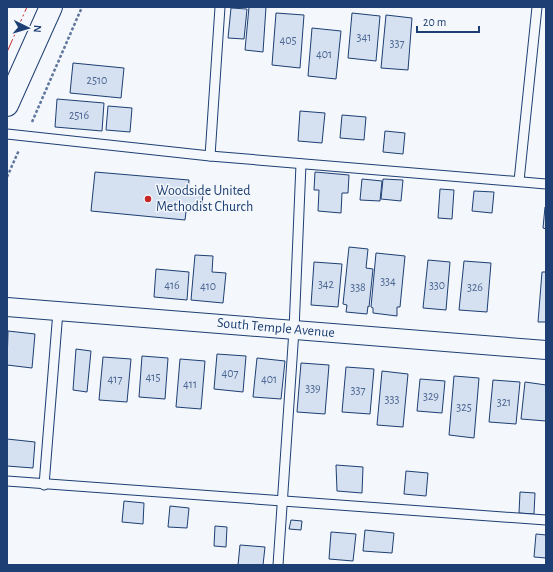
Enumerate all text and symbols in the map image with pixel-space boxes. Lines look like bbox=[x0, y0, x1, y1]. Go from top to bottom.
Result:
north arrow bbox=[8, 8, 48, 48]
scale bar bbox=[417, 8, 479, 34]
text: 20 m bbox=[423, 16, 446, 28]
text: N bbox=[32, 25, 43, 33]
house number: 341 bbox=[357, 31, 371, 43]
house number: 405 bbox=[279, 34, 297, 46]
house number: 337 bbox=[390, 37, 404, 49]
house number: 401 bbox=[316, 48, 332, 60]
house number: 2510 bbox=[87, 74, 107, 86]
house number: 2516 bbox=[69, 109, 89, 121]
place label: Woodside United Methodist Church bbox=[156, 184, 253, 214]
marker: Woodside United Methodist Church bbox=[143, 194, 153, 204]
house number: 334 bbox=[380, 275, 396, 287]
house number: 342 bbox=[318, 278, 335, 290]
house number: 416 bbox=[164, 279, 180, 291]
house number: 330 bbox=[429, 279, 445, 291]
house number: 410 bbox=[200, 280, 216, 292]
house number: 338 bbox=[350, 281, 366, 293]
house number: 326 bbox=[467, 281, 483, 293]
street label: South Temple Avenue bbox=[217, 316, 335, 340]
house number: 407 bbox=[221, 367, 239, 379]
house number: 415 bbox=[146, 371, 160, 383]
house number: 417 bbox=[108, 373, 122, 385]
house number: 401 bbox=[261, 373, 277, 385]
house number: 411 bbox=[183, 378, 197, 390]
house number: 339 bbox=[305, 382, 321, 394]
house number: 337 bbox=[351, 384, 365, 396]
house number: 329 bbox=[423, 390, 439, 402]
house number: 333 bbox=[385, 393, 399, 405]
house number: 321 bbox=[497, 396, 511, 408]
house number: 325 bbox=[456, 401, 472, 413]

